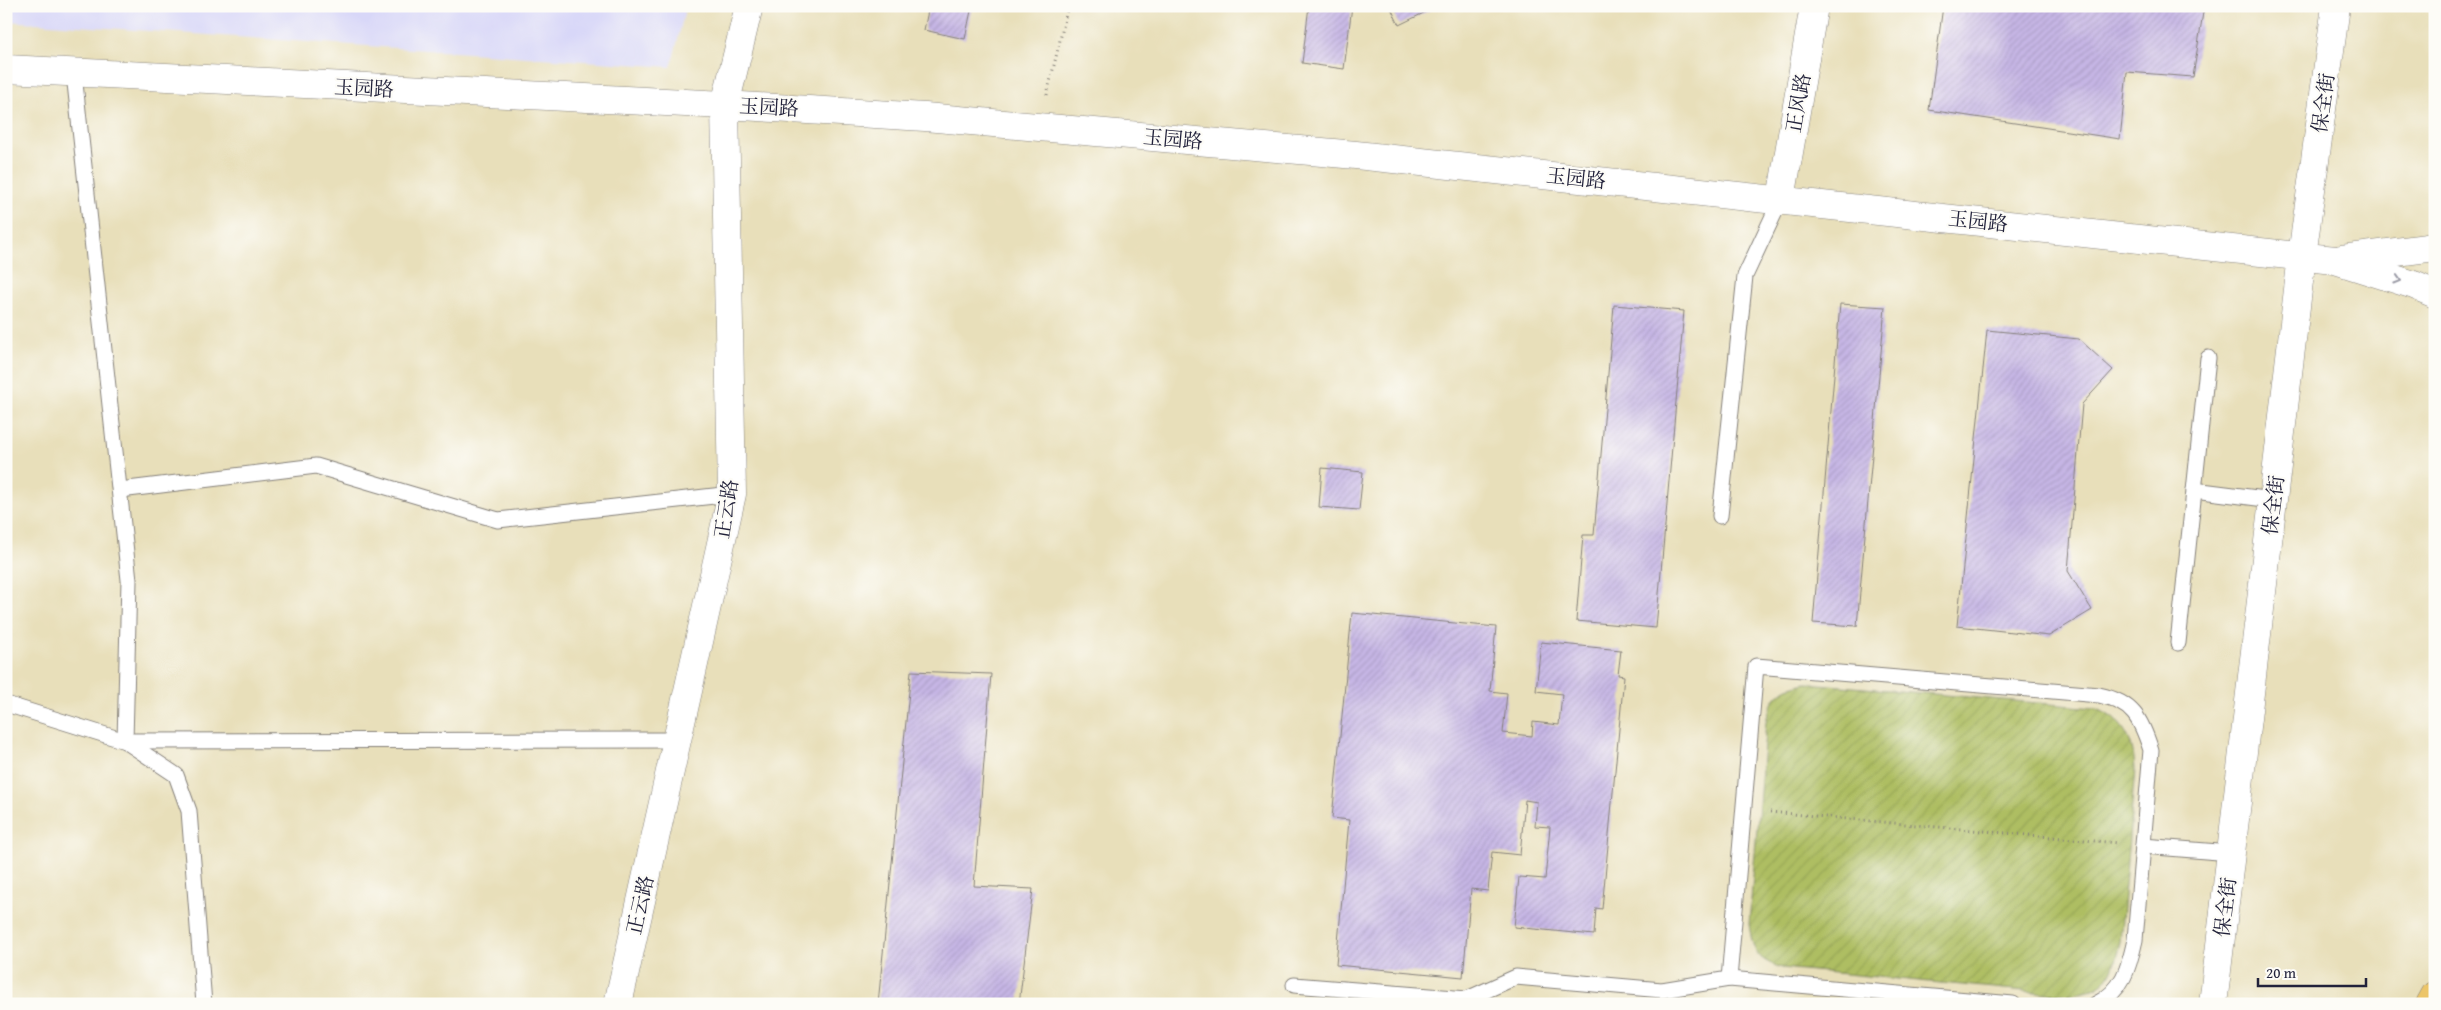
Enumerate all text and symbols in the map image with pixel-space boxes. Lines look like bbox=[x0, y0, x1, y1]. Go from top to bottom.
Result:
street label: 玉园路 bbox=[333, 71, 395, 104]
street label: 正风路 bbox=[1778, 71, 1817, 135]
street label: 保全街 bbox=[2304, 71, 2341, 135]
street label: 玉园路 bbox=[738, 90, 800, 123]
street label: 玉园路 bbox=[1142, 121, 1204, 156]
street label: 玉园路 bbox=[1545, 160, 1607, 195]
street label: 玉园路 bbox=[1947, 203, 2009, 238]
one-way arrow bbox=[2394, 274, 2402, 284]
street label: 保全街 bbox=[2254, 473, 2291, 536]
street label: 正云路 bbox=[706, 477, 745, 541]
street label: 正云路 bbox=[619, 872, 660, 937]
street label: 保全街 bbox=[2206, 875, 2243, 938]
scale bar bbox=[2258, 955, 2366, 987]
text: 20 m bbox=[2266, 962, 2297, 983]

